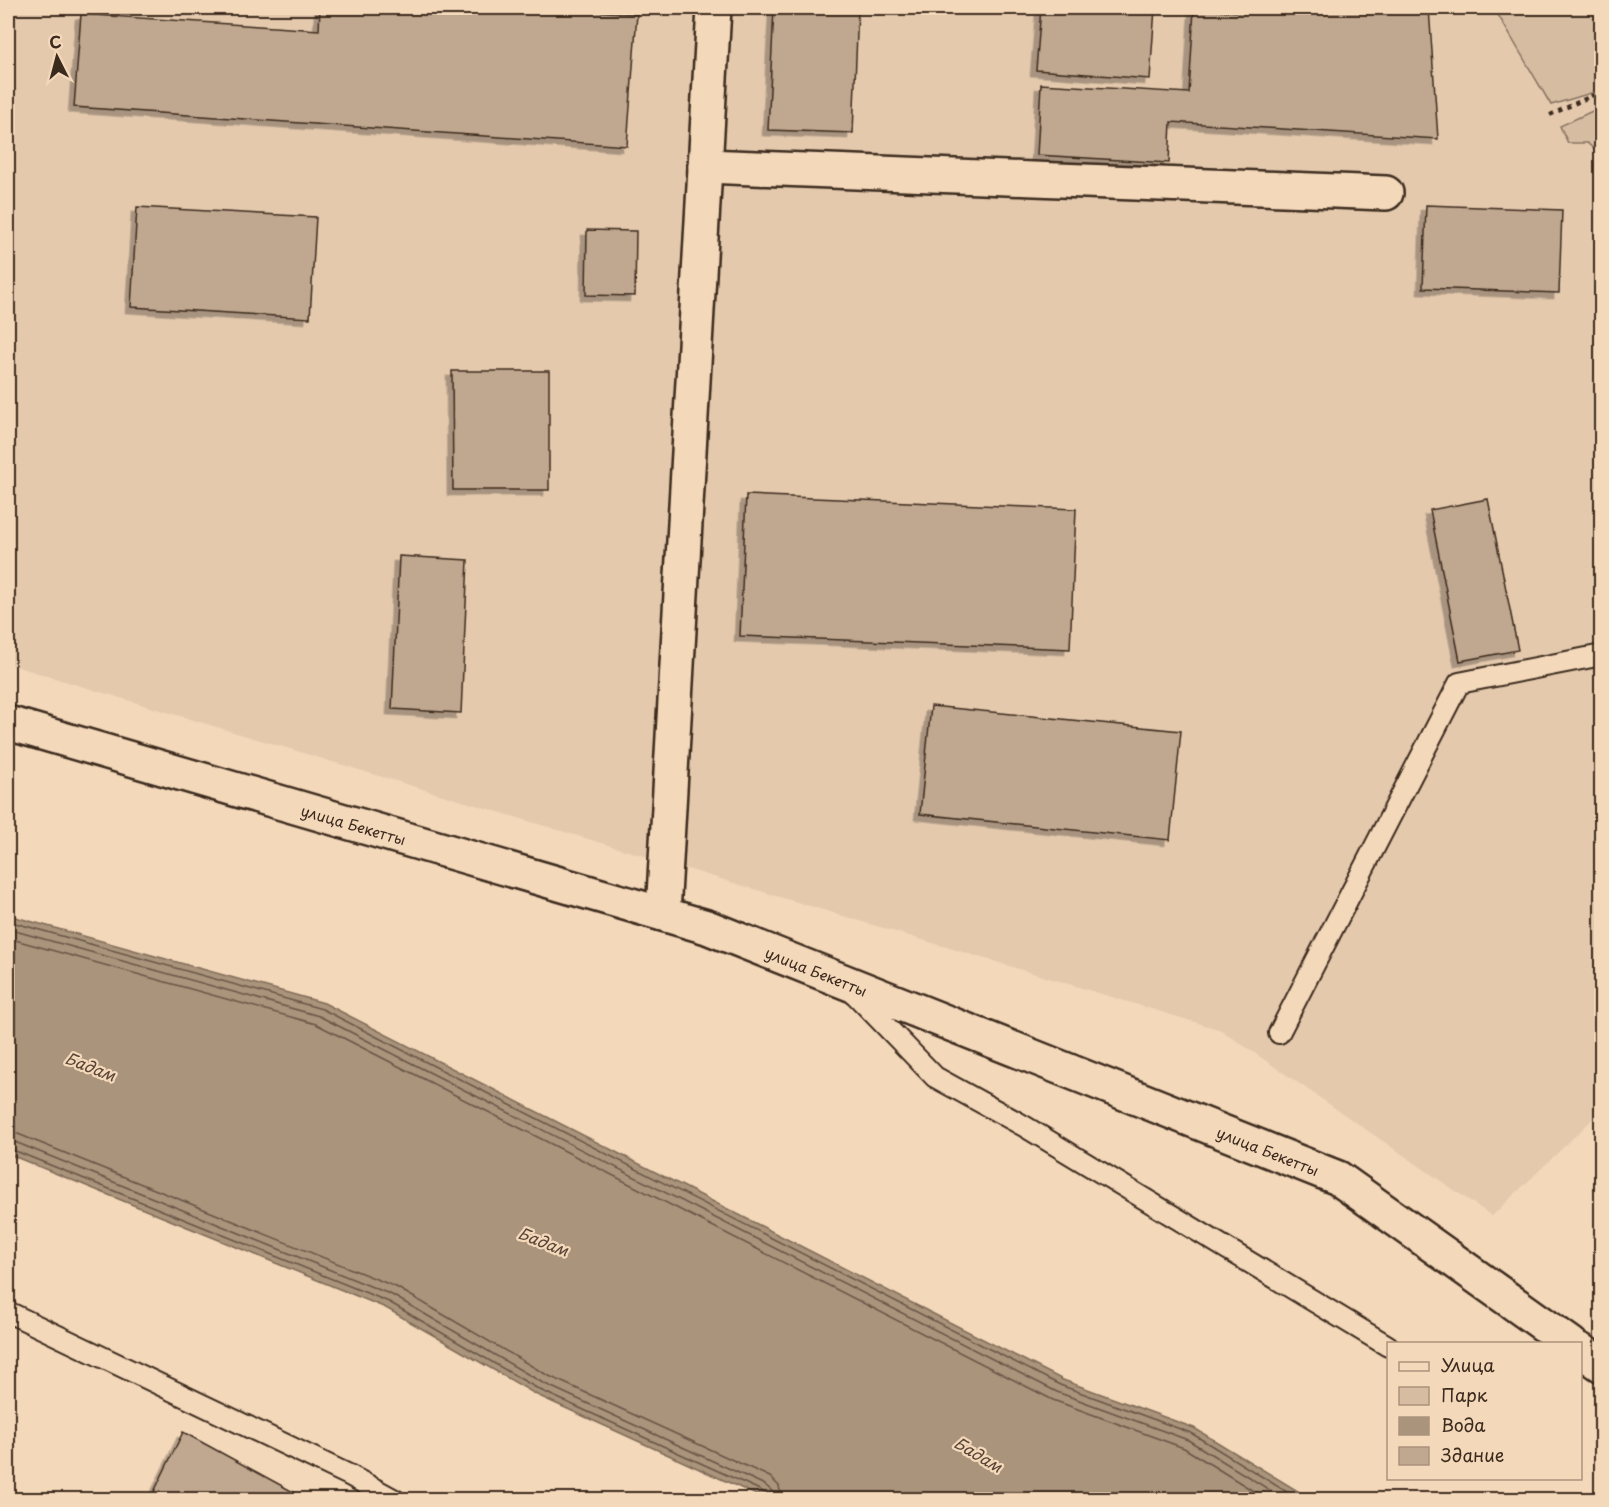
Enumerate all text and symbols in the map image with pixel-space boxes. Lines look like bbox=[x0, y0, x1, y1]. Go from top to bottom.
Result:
north arrow bbox=[27, 27, 87, 87]
text: С bbox=[48, 29, 63, 54]
street label: улица Бекетты bbox=[298, 798, 409, 850]
street label: улица Бекетты bbox=[762, 940, 871, 1001]
water label: Бадам bbox=[62, 1045, 120, 1087]
street label: улица Бекетты bbox=[1214, 1120, 1323, 1181]
water label: Бадам bbox=[515, 1220, 573, 1262]
legend bbox=[1387, 1342, 1582, 1480]
text: Улица bbox=[1441, 1351, 1495, 1378]
text: Парк bbox=[1441, 1381, 1488, 1408]
text: Вода bbox=[1441, 1411, 1486, 1438]
water label: Бадам bbox=[950, 1430, 1008, 1478]
text: Здание bbox=[1441, 1441, 1504, 1468]

